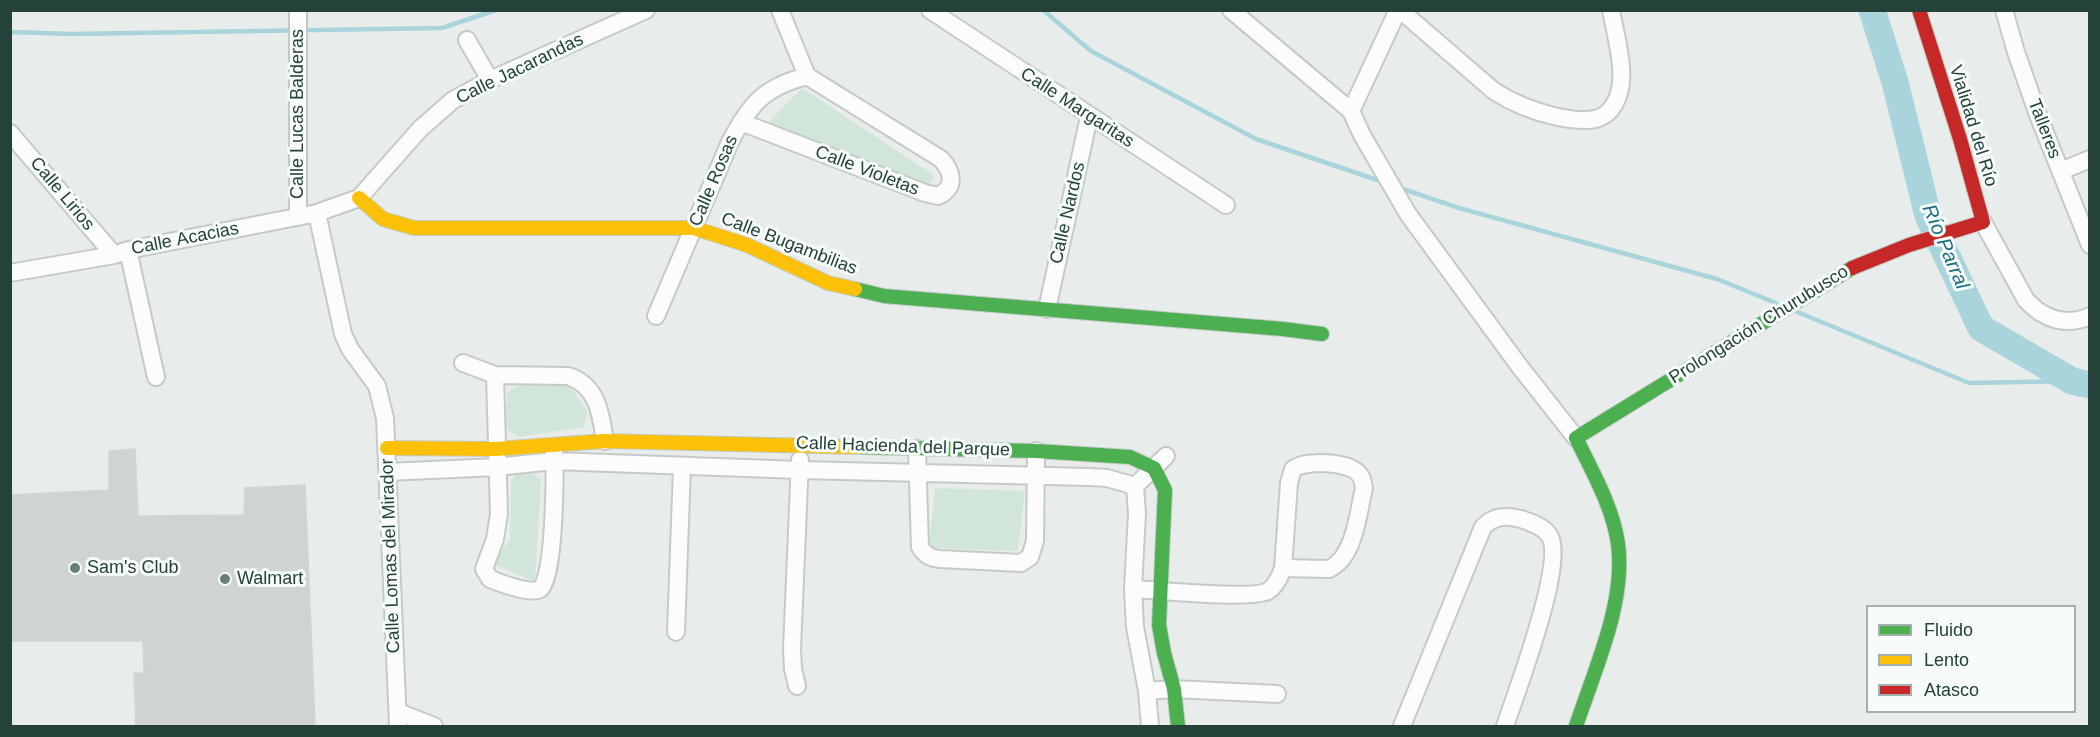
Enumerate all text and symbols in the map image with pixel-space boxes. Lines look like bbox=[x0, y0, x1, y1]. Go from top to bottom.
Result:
street label: Calle Lucas Balderas bbox=[287, 29, 309, 199]
street label: Calle Jacarandas bbox=[453, 29, 587, 109]
street label: Calle Margaritas bbox=[1016, 63, 1138, 153]
street label: Vialidad del Río bbox=[1944, 63, 2002, 189]
street label: Talleres bbox=[2023, 96, 2065, 162]
street label: Calle Rosas bbox=[685, 132, 743, 230]
street label: Calle Violetas bbox=[812, 141, 922, 201]
street label: Calle Lirios bbox=[25, 153, 99, 235]
street label: Calle Nardos bbox=[1046, 160, 1090, 266]
water label: Río Parral bbox=[1916, 201, 1974, 293]
street label: Calle Bugambilias bbox=[718, 208, 860, 280]
street label: Calle Acacias bbox=[129, 218, 241, 260]
street label: Prolongación Churubusco bbox=[1665, 261, 1853, 389]
street label: Calle Hacienda del Parque bbox=[796, 432, 1010, 462]
street label: Calle Lomas del Mirador bbox=[377, 458, 405, 654]
place label: Sam's Club bbox=[87, 557, 178, 579]
marker: Sam's Club bbox=[68, 561, 82, 575]
place label: Walmart bbox=[237, 568, 303, 590]
marker: Walmart bbox=[218, 572, 232, 586]
legend bbox=[1866, 605, 2076, 713]
text: Fluido bbox=[1924, 620, 1973, 640]
text: Lento bbox=[1924, 650, 1969, 670]
text: Atasco bbox=[1924, 680, 1979, 700]

